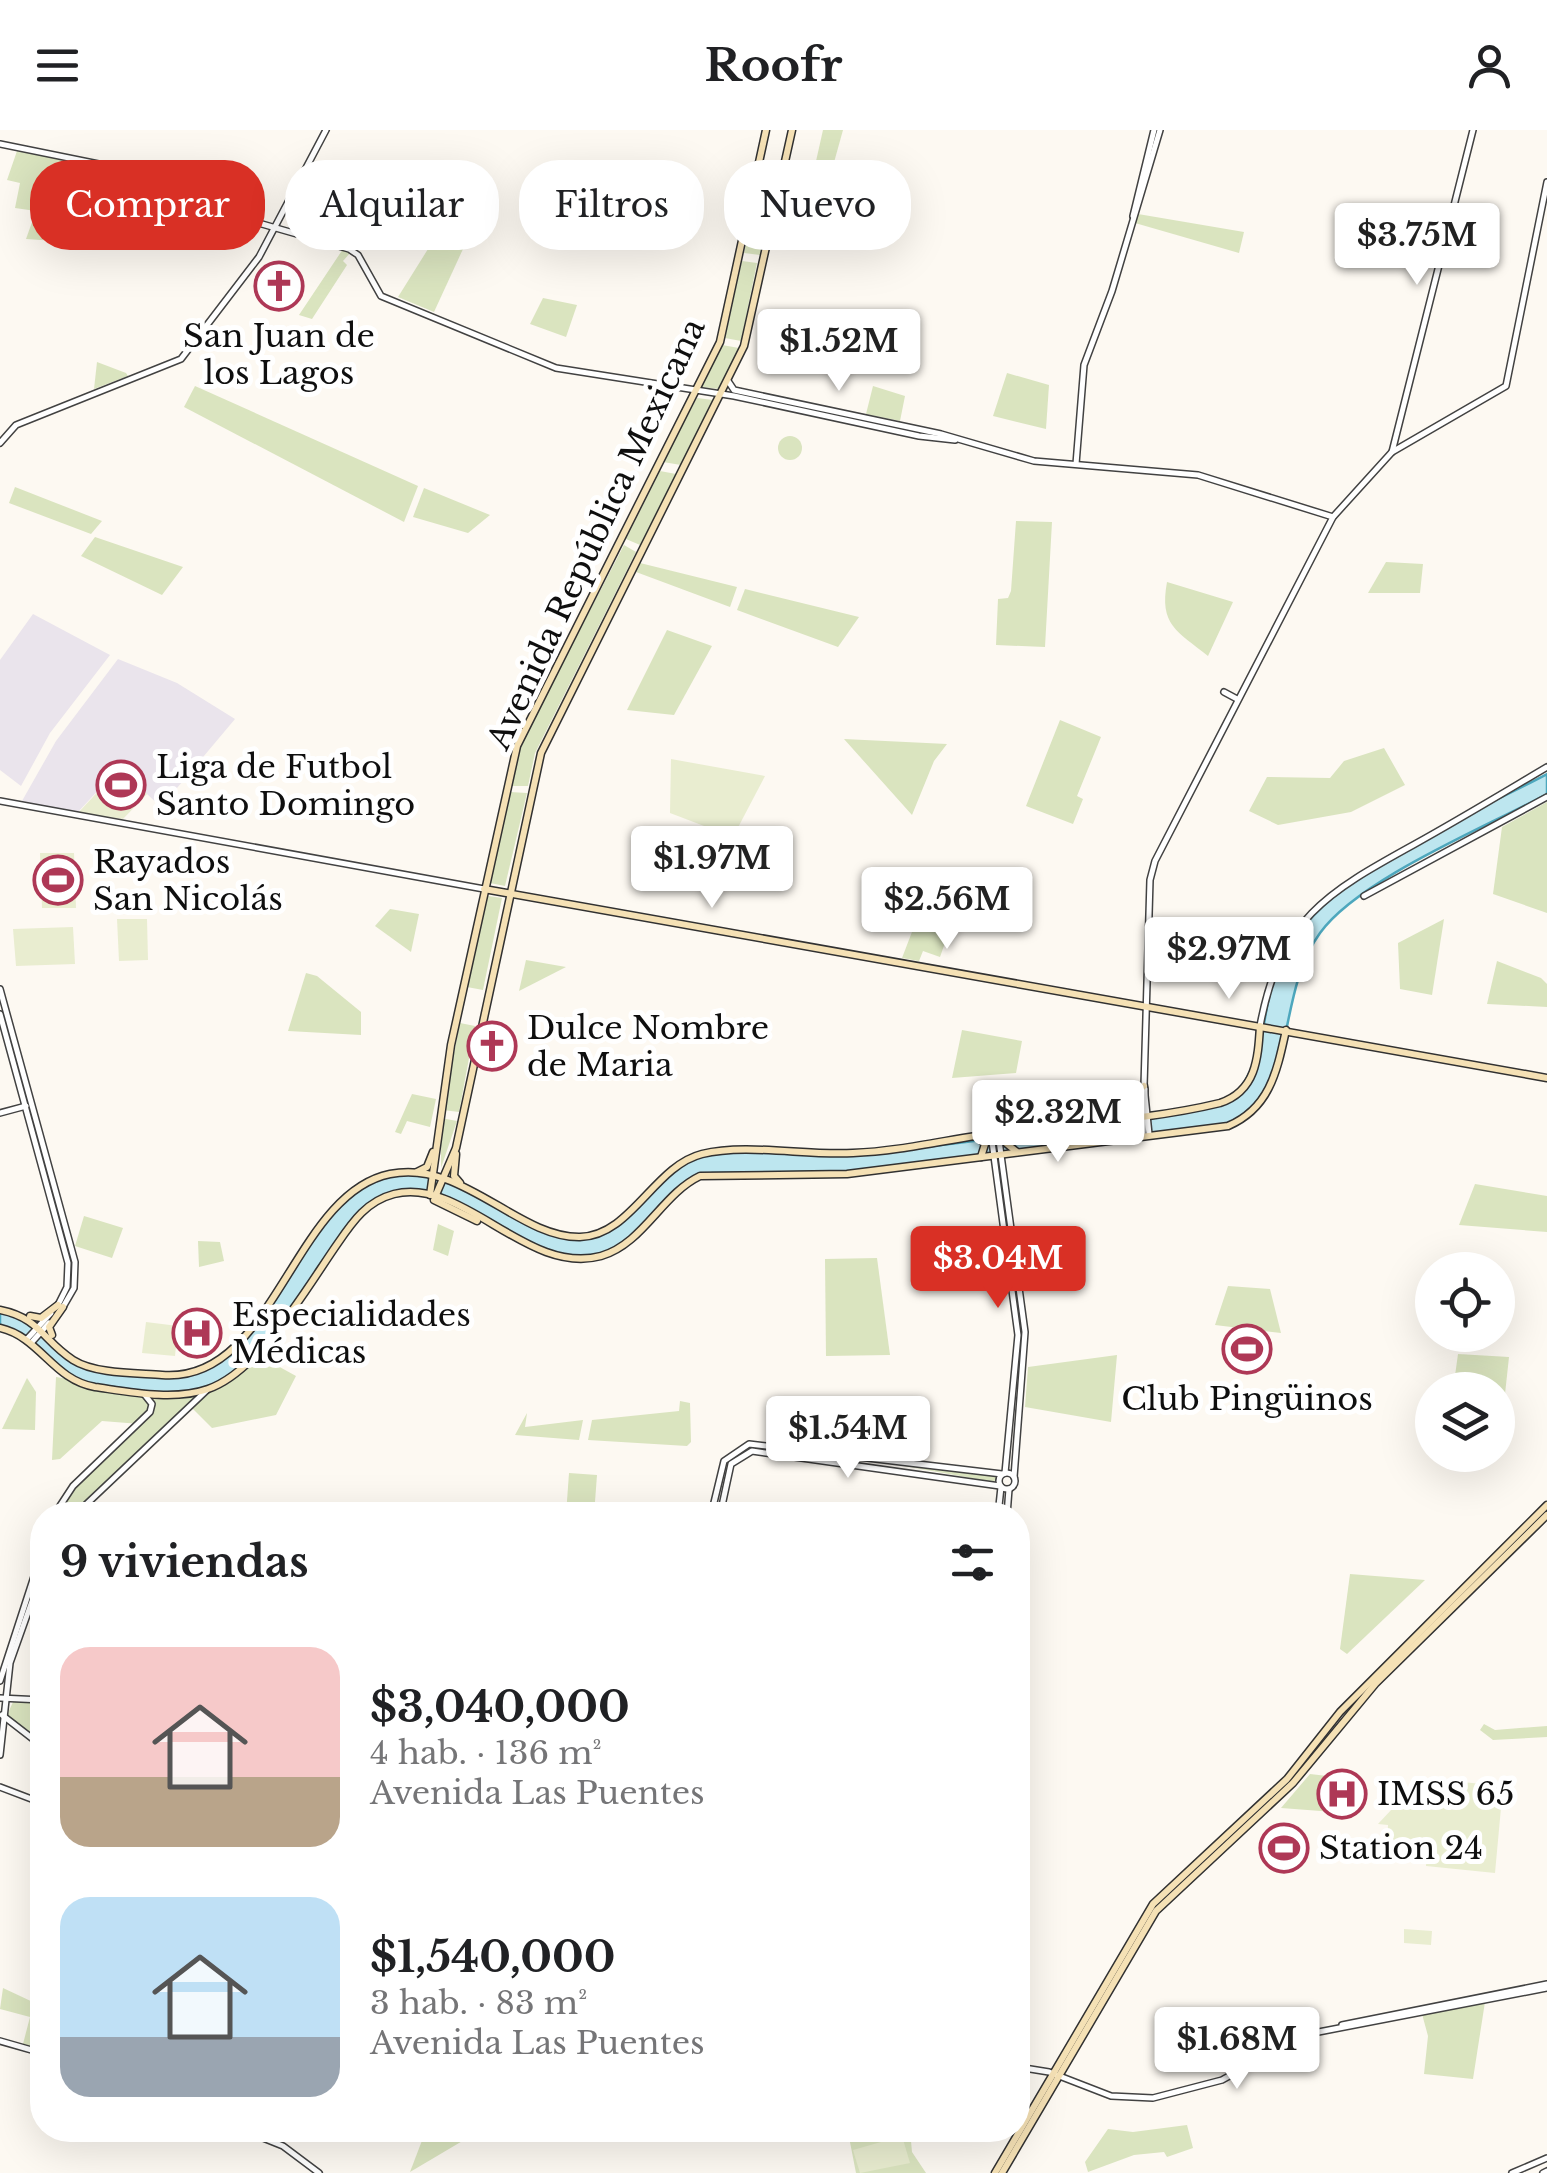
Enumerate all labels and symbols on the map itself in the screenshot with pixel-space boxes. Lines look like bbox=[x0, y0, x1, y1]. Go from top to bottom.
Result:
pin: $3.75M bbox=[1336, 203, 1498, 288]
church icon: San Juan de los Lagos bbox=[253, 260, 305, 312]
pin: $1.52M bbox=[758, 309, 920, 394]
street label: Avenida República Mexicana bbox=[478, 312, 714, 757]
place label: San Juan de los Lagos bbox=[183, 316, 375, 393]
place label: Liga de Futbol Santo Domingo bbox=[156, 747, 415, 824]
sports icon: Liga de Futbol Santo Domingo bbox=[95, 759, 147, 811]
pin: $1.97M bbox=[631, 826, 793, 911]
place label: Rayados San Nicolás bbox=[93, 842, 283, 919]
sports icon: Rayados San Nicolás bbox=[32, 854, 84, 906]
pin: $2.56M bbox=[866, 867, 1028, 952]
pin: $2.97M bbox=[1148, 917, 1310, 1002]
place label: Dulce Nombre de Maria bbox=[527, 1008, 769, 1085]
church icon: Dulce Nombre de Maria bbox=[466, 1020, 518, 1072]
pin: $2.32M bbox=[977, 1080, 1139, 1165]
pin: $3.04M bbox=[917, 1226, 1079, 1311]
place label: Especialidades Médicas bbox=[232, 1295, 471, 1372]
hospital icon: Especialidades Médicas bbox=[171, 1307, 223, 1359]
sports icon: Club Pingüinos bbox=[1221, 1323, 1273, 1375]
place label: Club Pingüinos bbox=[1121, 1379, 1373, 1419]
pin: $1.54M bbox=[767, 1396, 929, 1481]
hospital icon: IMSS 65 bbox=[1316, 1768, 1368, 1820]
place label: IMSS 65 bbox=[1377, 1774, 1514, 1814]
sports icon: Station 24 bbox=[1258, 1822, 1310, 1874]
place label: Station 24 bbox=[1319, 1828, 1483, 1868]
pin: $1.68M bbox=[1156, 2007, 1318, 2092]

